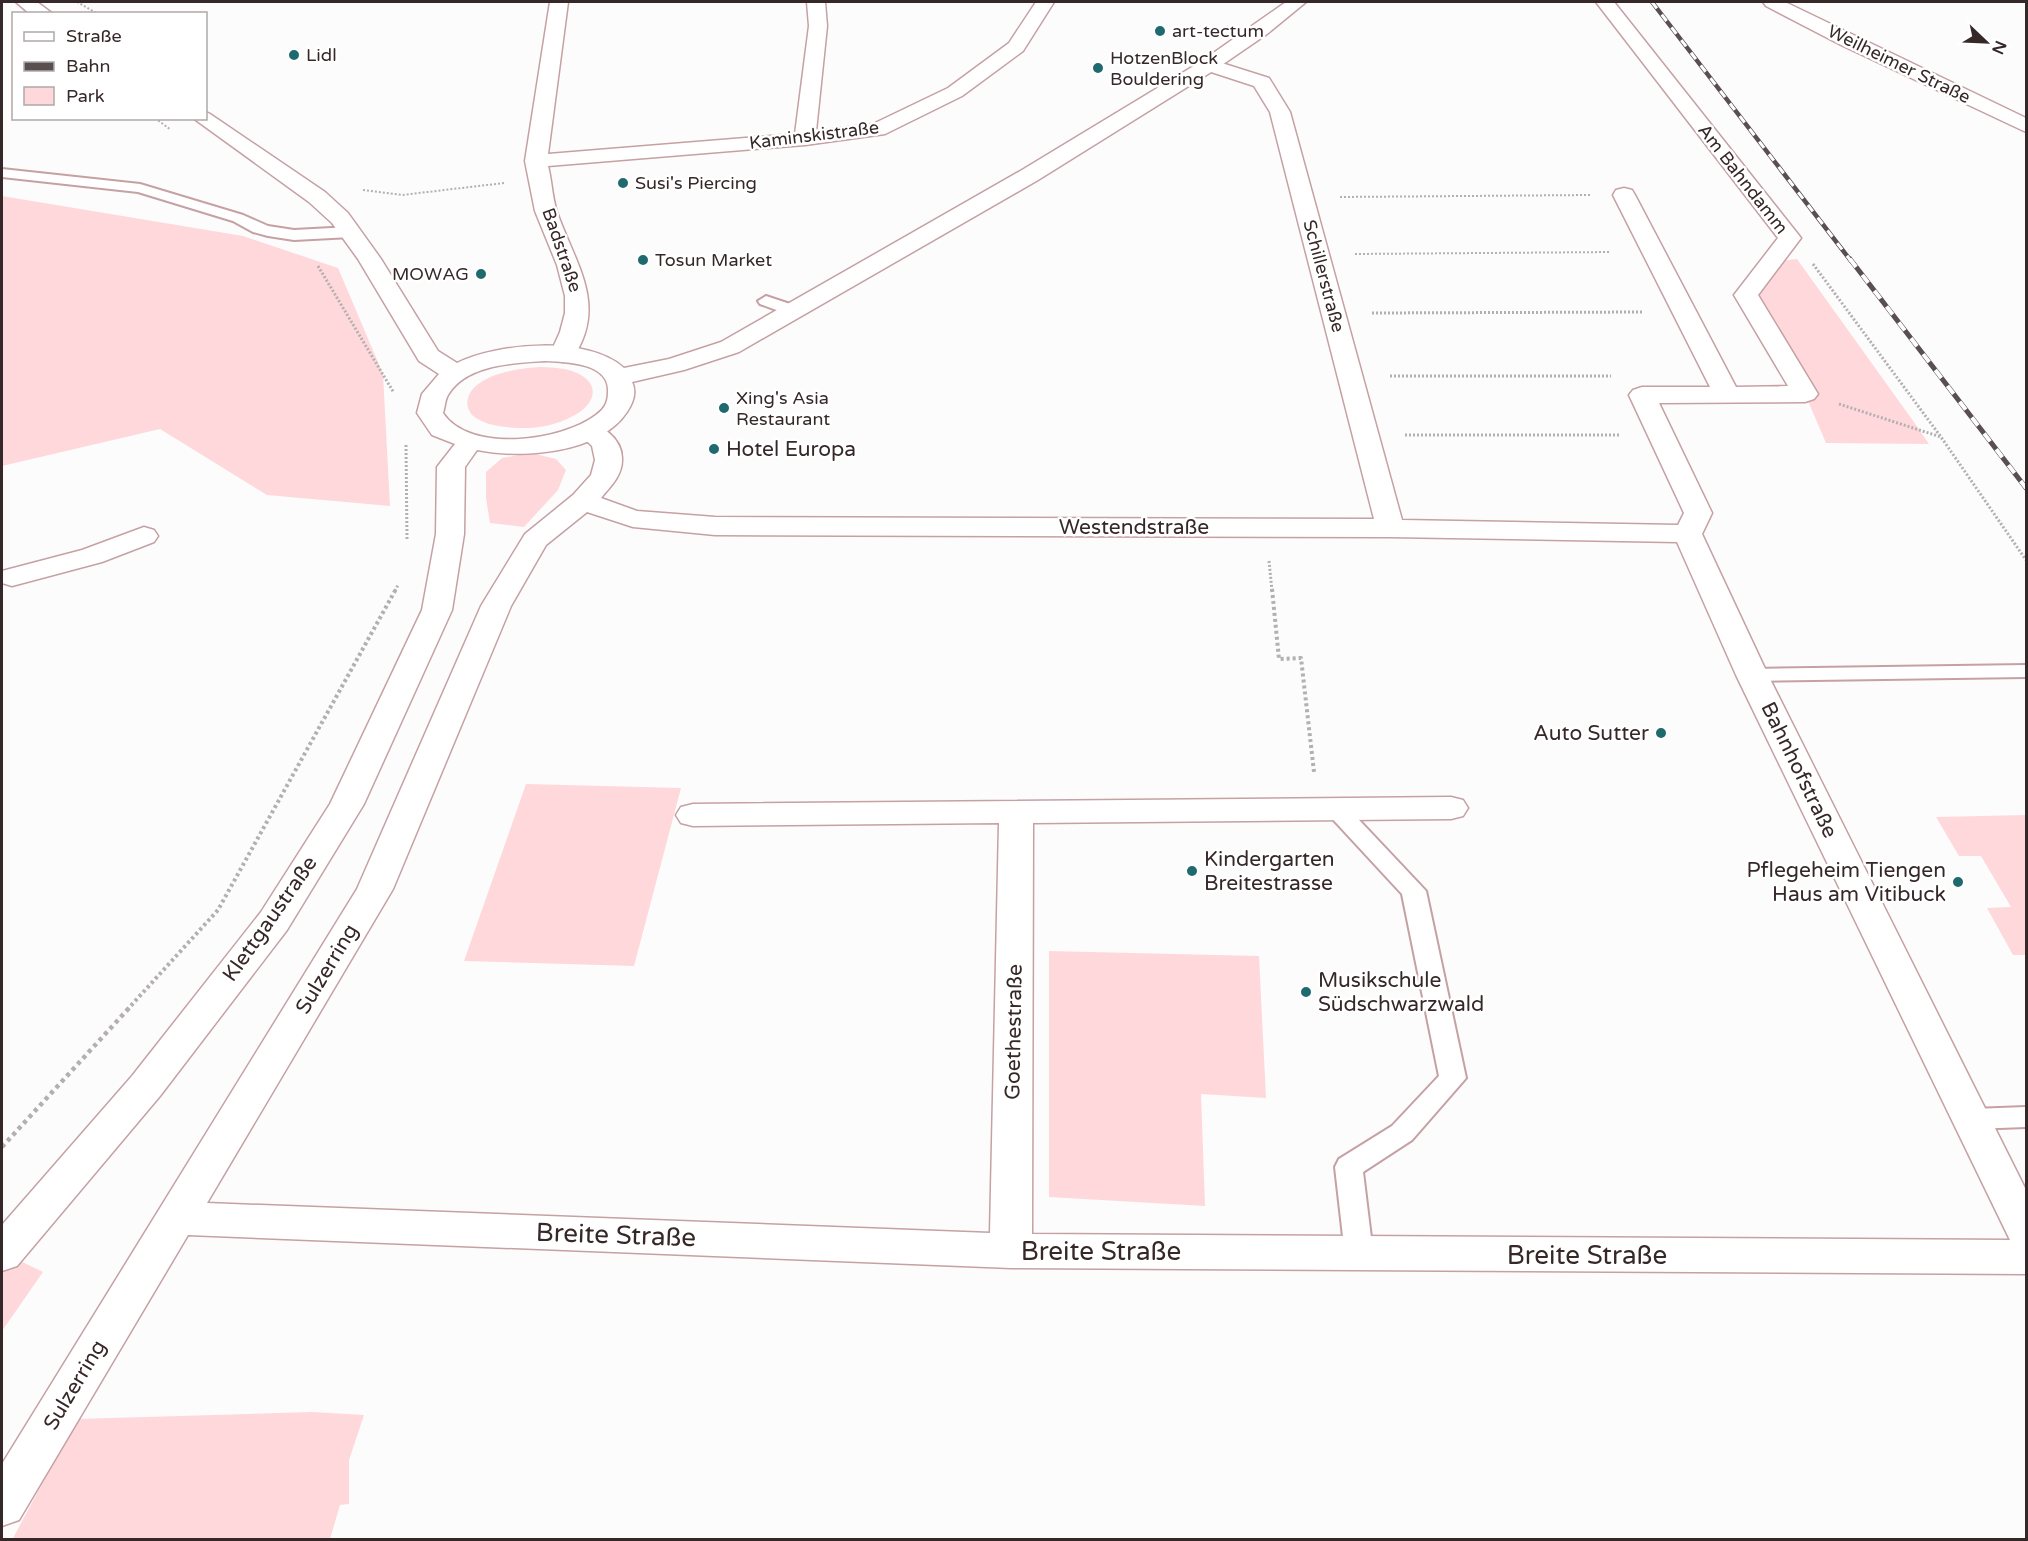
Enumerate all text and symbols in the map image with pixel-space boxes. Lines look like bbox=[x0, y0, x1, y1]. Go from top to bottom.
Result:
legend bbox=[12, 12, 207, 120]
north arrow bbox=[1956, 12, 2016, 72]
place label: art-tectum bbox=[1172, 20, 1264, 42]
street label: Weilheimer Straße bbox=[1824, 20, 1974, 108]
marker: art-tectum bbox=[1153, 24, 1167, 38]
text: Straße bbox=[66, 25, 122, 47]
text: N bbox=[1987, 38, 2011, 57]
place label: Lidl bbox=[306, 44, 337, 66]
place label: HotzenBlock Bouldering bbox=[1110, 47, 1218, 90]
marker: Lidl bbox=[287, 48, 301, 62]
text: Bahn bbox=[66, 55, 111, 77]
marker: HotzenBlock Bouldering bbox=[1091, 61, 1105, 75]
text: Park bbox=[66, 85, 105, 107]
street label: Kaminskistraße bbox=[748, 116, 880, 154]
street label: Am Bahndamm bbox=[1693, 120, 1793, 238]
place label: Susi's Piercing bbox=[635, 172, 757, 194]
marker: Susi's Piercing bbox=[616, 176, 630, 190]
street label: Badstraße bbox=[537, 205, 587, 295]
street label: Schillerstraße bbox=[1298, 217, 1350, 335]
place label: Tosun Market bbox=[655, 249, 772, 271]
marker: Tosun Market bbox=[636, 253, 650, 267]
place label: MOWAG bbox=[392, 263, 469, 285]
marker: MOWAG bbox=[474, 267, 488, 281]
place label: Xing's Asia Restaurant bbox=[736, 387, 830, 430]
marker: Xing's Asia Restaurant bbox=[717, 401, 731, 415]
place label: Hotel Europa bbox=[726, 437, 856, 462]
marker: Hotel Europa bbox=[707, 442, 721, 456]
street label: Westendstraße bbox=[1059, 515, 1209, 540]
street label: Bahnhofstraße bbox=[1755, 698, 1843, 842]
place label: Auto Sutter bbox=[1533, 721, 1649, 746]
marker: Auto Sutter bbox=[1654, 726, 1668, 740]
place label: Kindergarten Breitestrasse bbox=[1204, 847, 1335, 896]
street label: Klettgaustraße bbox=[217, 851, 323, 987]
place label: Pflegeheim Tiengen Haus am Vitibuck bbox=[1746, 858, 1946, 907]
marker: Kindergarten Breitestrasse bbox=[1185, 864, 1199, 878]
marker: Pflegeheim Tiengen Haus am Vitibuck bbox=[1951, 875, 1965, 889]
street label: Sulzerring bbox=[290, 920, 364, 1018]
street label: Goethestraße bbox=[1000, 964, 1028, 1100]
place label: Musikschule Südschwarzwald bbox=[1318, 968, 1484, 1017]
marker: Musikschule Südschwarzwald bbox=[1299, 985, 1313, 999]
street label: Breite Straße bbox=[535, 1217, 697, 1253]
street label: Breite Straße bbox=[1021, 1236, 1181, 1267]
street label: Breite Straße bbox=[1507, 1240, 1667, 1271]
street label: Sulzerring bbox=[38, 1336, 112, 1434]

